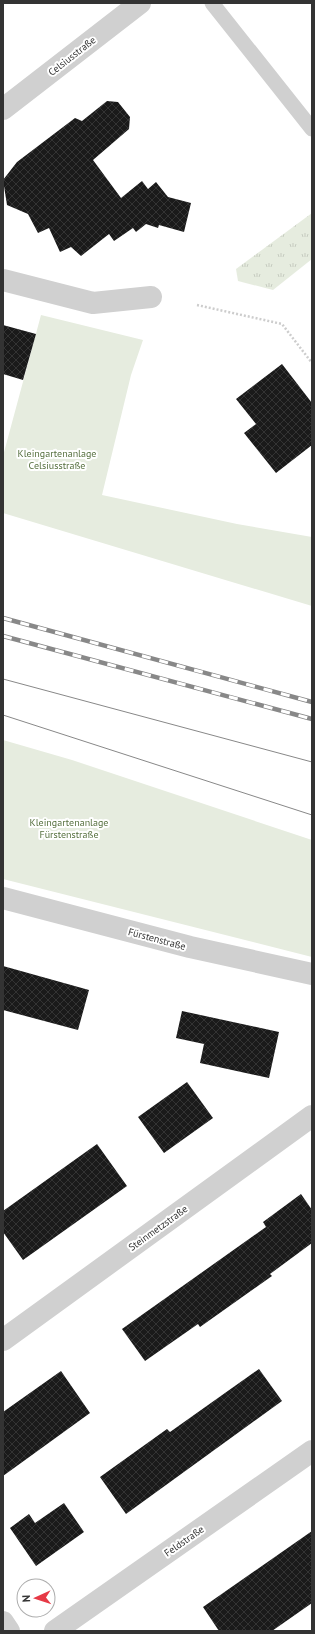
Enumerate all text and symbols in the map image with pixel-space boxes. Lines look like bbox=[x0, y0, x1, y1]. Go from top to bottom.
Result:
street label: Celsiusstraße bbox=[46, 33, 98, 79]
park label: Kleingartenanlage Celsiusstraße bbox=[18, 447, 96, 472]
park label: Kleingartenanlage Fürstenstraße bbox=[30, 816, 108, 841]
street label: Fürstenstraße bbox=[127, 925, 187, 953]
street label: Steinmetzstraße bbox=[126, 1202, 190, 1254]
street label: Feldstraße bbox=[162, 1523, 206, 1559]
north arrow bbox=[16, 1578, 56, 1618]
text: N bbox=[19, 1595, 33, 1603]

